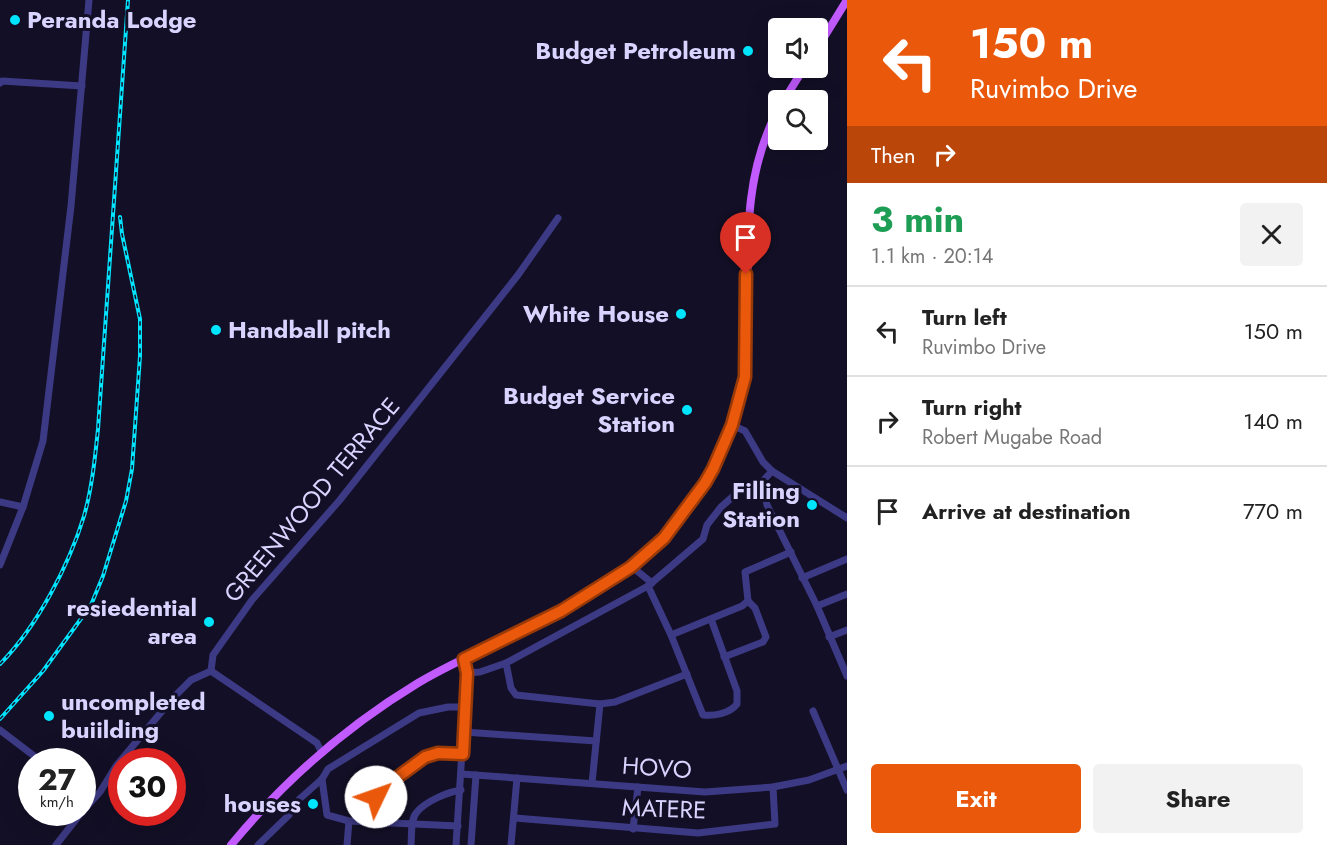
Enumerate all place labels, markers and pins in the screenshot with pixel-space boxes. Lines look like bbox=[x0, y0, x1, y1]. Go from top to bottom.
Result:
place label: Peranda Lodge bbox=[27, 2, 197, 37]
marker: Peranda Lodge bbox=[8, 13, 22, 27]
place label: Budget Petroleum bbox=[535, 33, 736, 68]
marker: Budget Petroleum bbox=[741, 44, 755, 58]
pin bbox=[720, 212, 771, 274]
place label: White House bbox=[523, 296, 669, 331]
marker: White House bbox=[674, 307, 688, 321]
place label: Handball pitch bbox=[228, 312, 391, 347]
marker: Handball pitch bbox=[209, 323, 223, 337]
place label: Budget Service Station bbox=[503, 378, 675, 441]
marker: Budget Service Station bbox=[680, 403, 694, 417]
place label: Filling Station bbox=[722, 473, 800, 536]
marker: Filling Station bbox=[805, 498, 819, 512]
place label: resiedential area bbox=[66, 590, 197, 653]
marker: resiedential area bbox=[202, 615, 216, 629]
place label: uncompleted buiilding bbox=[61, 684, 206, 747]
marker: uncompleted buiilding bbox=[42, 709, 56, 723]
place label: houses bbox=[224, 786, 301, 821]
marker: houses bbox=[306, 797, 320, 811]

